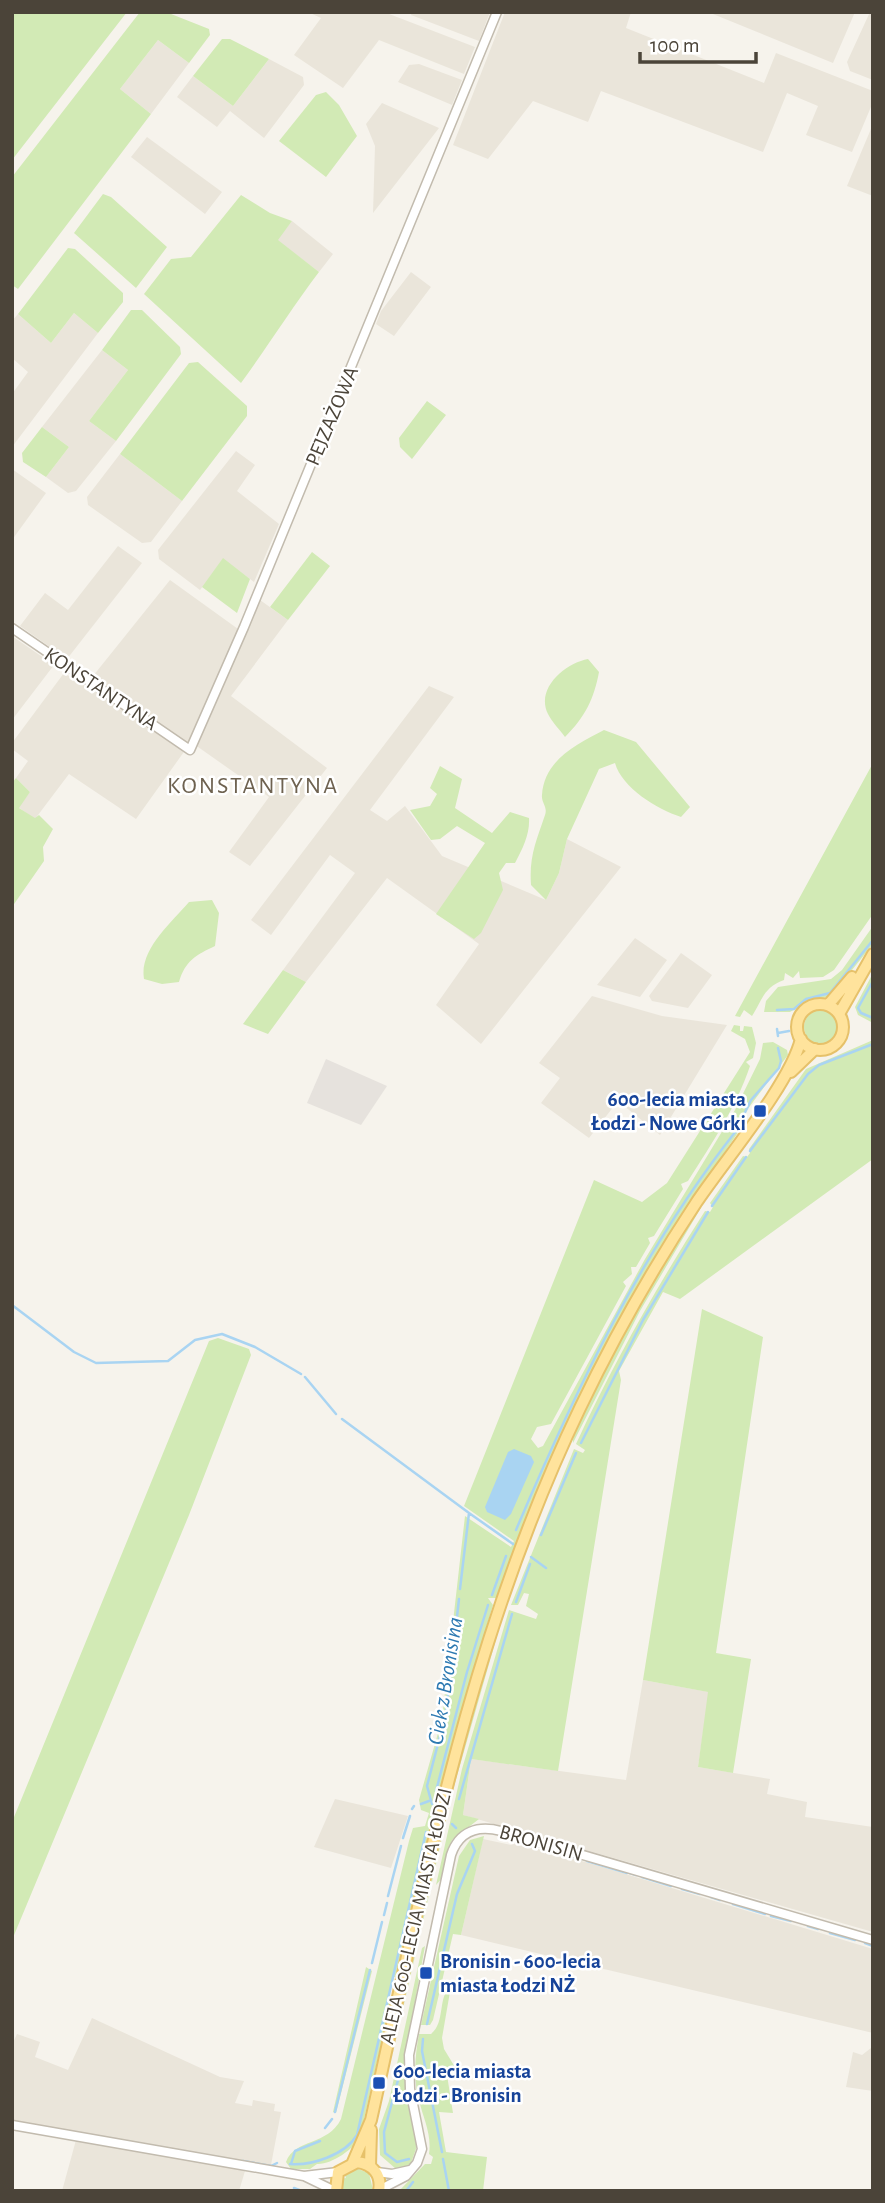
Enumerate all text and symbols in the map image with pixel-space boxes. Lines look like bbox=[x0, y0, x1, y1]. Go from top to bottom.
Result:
scale bar bbox=[640, 21, 756, 65]
text: 100 m bbox=[650, 35, 700, 56]
street label: PEJZAŻOWA bbox=[301, 363, 362, 469]
street label: KONSTANTYNA bbox=[41, 644, 161, 734]
district label: KONSTANTYNA bbox=[167, 774, 339, 798]
place label: 600-lecia miasta Łodzi - Nowe Górki bbox=[590, 1089, 746, 1134]
marker: 600-lecia miasta Łodzi - Nowe Górki bbox=[752, 1103, 768, 1119]
water label: Ciek z Bronisina bbox=[425, 1615, 467, 1747]
street label: ALEJA 600-LECIA MIASTA ŁODZI bbox=[376, 1786, 456, 2046]
street label: BRONISIN bbox=[497, 1821, 585, 1865]
place label: Bronisin - 600-lecia miasta Łodzi NŻ bbox=[440, 1951, 601, 1996]
marker: Bronisin - 600-lecia miasta Łodzi NŻ bbox=[418, 1965, 434, 1981]
place label: 600-lecia miasta Łodzi - Bronisin bbox=[392, 2061, 531, 2106]
marker: 600-lecia miasta Łodzi - Bronisin bbox=[371, 2075, 387, 2091]

